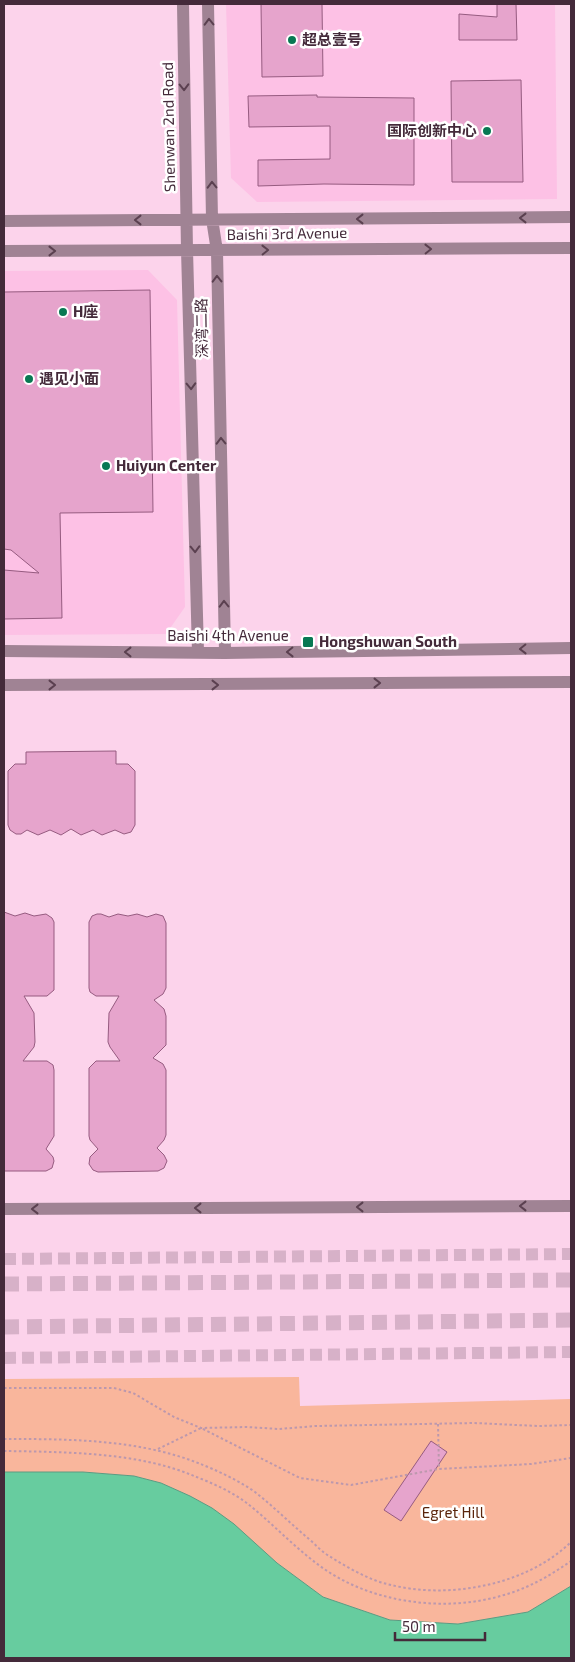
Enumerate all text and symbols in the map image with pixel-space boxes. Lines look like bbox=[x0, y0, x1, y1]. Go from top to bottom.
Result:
one-way arrow bbox=[203, 18, 214, 26]
place label: 超总壹号 bbox=[302, 30, 362, 48]
marker: 超总壹号 bbox=[286, 34, 298, 46]
street label: Shenwan 2nd Road bbox=[158, 62, 178, 192]
one-way arrow bbox=[179, 84, 189, 92]
place label: 国际创新中心 bbox=[387, 121, 477, 139]
marker: 国际创新中心 bbox=[481, 125, 493, 137]
one-way arrow bbox=[206, 180, 217, 188]
one-way arrow bbox=[518, 213, 526, 223]
one-way arrow bbox=[356, 214, 364, 224]
one-way arrow bbox=[134, 215, 142, 225]
street label: Baishi 3rd Avenue bbox=[226, 223, 347, 243]
one-way arrow bbox=[424, 244, 432, 254]
one-way arrow bbox=[262, 245, 270, 255]
one-way arrow bbox=[49, 246, 57, 256]
one-way arrow bbox=[212, 275, 222, 282]
street label: 深湾二路 bbox=[191, 298, 211, 358]
place label: H座 bbox=[73, 302, 98, 320]
marker: H座 bbox=[57, 306, 69, 318]
place label: 遇见小面 bbox=[39, 369, 99, 387]
marker: 遇见小面 bbox=[23, 373, 35, 385]
one-way arrow bbox=[186, 382, 196, 390]
one-way arrow bbox=[215, 437, 226, 445]
place label: Huiyun Center bbox=[116, 456, 217, 475]
marker: Huiyun Center bbox=[100, 460, 112, 472]
one-way arrow bbox=[190, 545, 201, 553]
one-way arrow bbox=[219, 600, 229, 608]
street label: Baishi 4th Avenue bbox=[167, 626, 289, 644]
place label: Hongshuwan South bbox=[319, 632, 457, 650]
marker: Hongshuwan South bbox=[301, 635, 315, 649]
one-way arrow bbox=[518, 644, 526, 654]
one-way arrow bbox=[123, 647, 131, 657]
one-way arrow bbox=[286, 647, 294, 657]
one-way arrow bbox=[374, 678, 382, 688]
one-way arrow bbox=[49, 680, 57, 690]
one-way arrow bbox=[212, 680, 219, 690]
one-way arrow bbox=[518, 1201, 526, 1211]
one-way arrow bbox=[356, 1202, 364, 1212]
one-way arrow bbox=[193, 1203, 201, 1213]
one-way arrow bbox=[31, 1204, 38, 1214]
park label: Egret Hill bbox=[422, 1503, 485, 1521]
scale bar bbox=[395, 1610, 485, 1642]
text: 50 m bbox=[402, 1617, 436, 1635]

